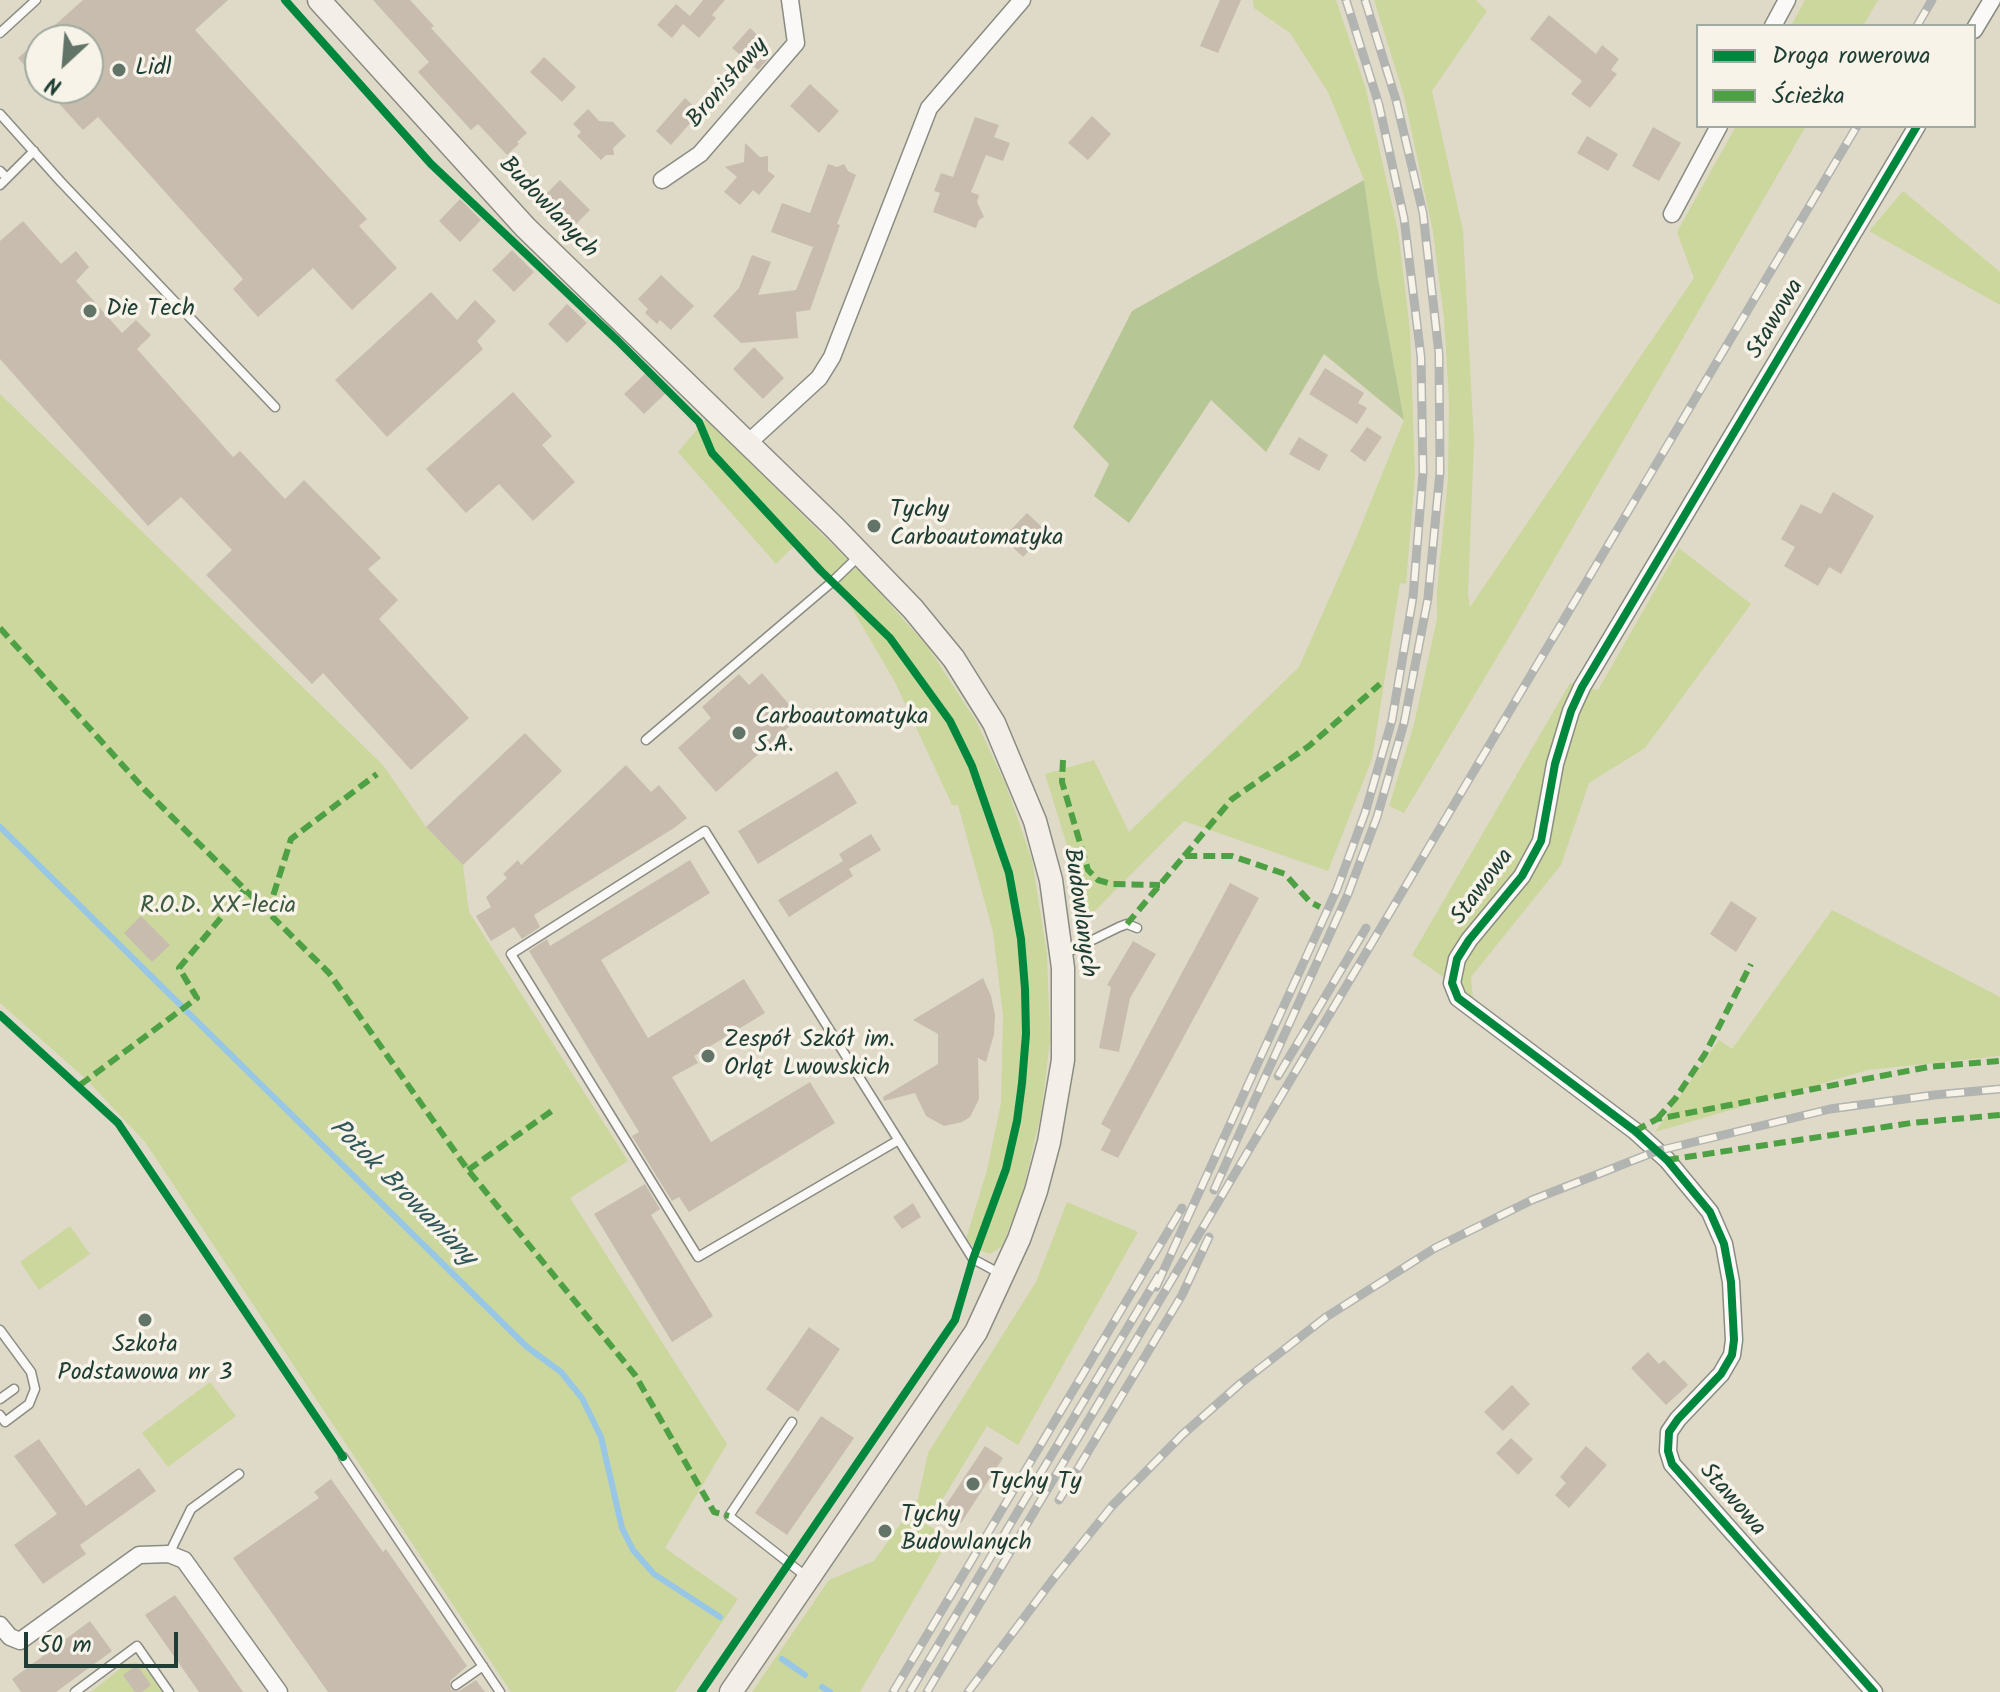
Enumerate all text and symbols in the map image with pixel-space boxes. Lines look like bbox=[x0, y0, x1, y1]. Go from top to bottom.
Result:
north arrow bbox=[24, 24, 104, 104]
legend bbox=[1696, 24, 1976, 128]
street label: Bronisławy bbox=[682, 33, 776, 135]
text: Droga rowerowa bbox=[1772, 37, 1931, 76]
place label: Lidl bbox=[135, 56, 172, 84]
marker: Lidl bbox=[110, 61, 128, 79]
text: N bbox=[40, 65, 68, 103]
text: Ścieżka bbox=[1772, 77, 1845, 116]
street label: Budowlanych bbox=[491, 152, 603, 266]
street label: Stawowa bbox=[1742, 275, 1812, 365]
place label: Die Tech bbox=[106, 297, 195, 325]
marker: Die Tech bbox=[81, 302, 99, 320]
place label: Tychy Carboautomatyka bbox=[890, 498, 1063, 554]
marker: Tychy Carboautomatyka bbox=[865, 517, 883, 535]
place label: Carboautomatyka S.A. bbox=[755, 705, 928, 761]
marker: Carboautomatyka S.A. bbox=[730, 724, 748, 742]
street label: Stawowa bbox=[1446, 844, 1522, 932]
street label: Budowlanych bbox=[1055, 846, 1101, 980]
park label: R.O.D. XX-lecia bbox=[140, 894, 296, 922]
place label: Zespół Szkół im. Orląt Lwowskich bbox=[724, 1028, 895, 1084]
marker: Zespół Szkół im. Orląt Lwowskich bbox=[699, 1047, 717, 1065]
water label: Potok Browaniany bbox=[321, 1114, 481, 1274]
marker: Szkoła Podstawowa nr 3 bbox=[136, 1311, 154, 1329]
place label: Szkoła Podstawowa nr 3 bbox=[58, 1333, 232, 1389]
street label: Stawowa bbox=[1691, 1458, 1771, 1544]
place label: Tychy Ty bbox=[989, 1470, 1082, 1498]
marker: Tychy Ty bbox=[964, 1475, 982, 1493]
place label: Tychy Budowlanych bbox=[901, 1503, 1032, 1559]
marker: Tychy Budowlanych bbox=[876, 1522, 894, 1540]
scale bar bbox=[28, 1616, 182, 1666]
text: 50 m bbox=[38, 1626, 92, 1665]

